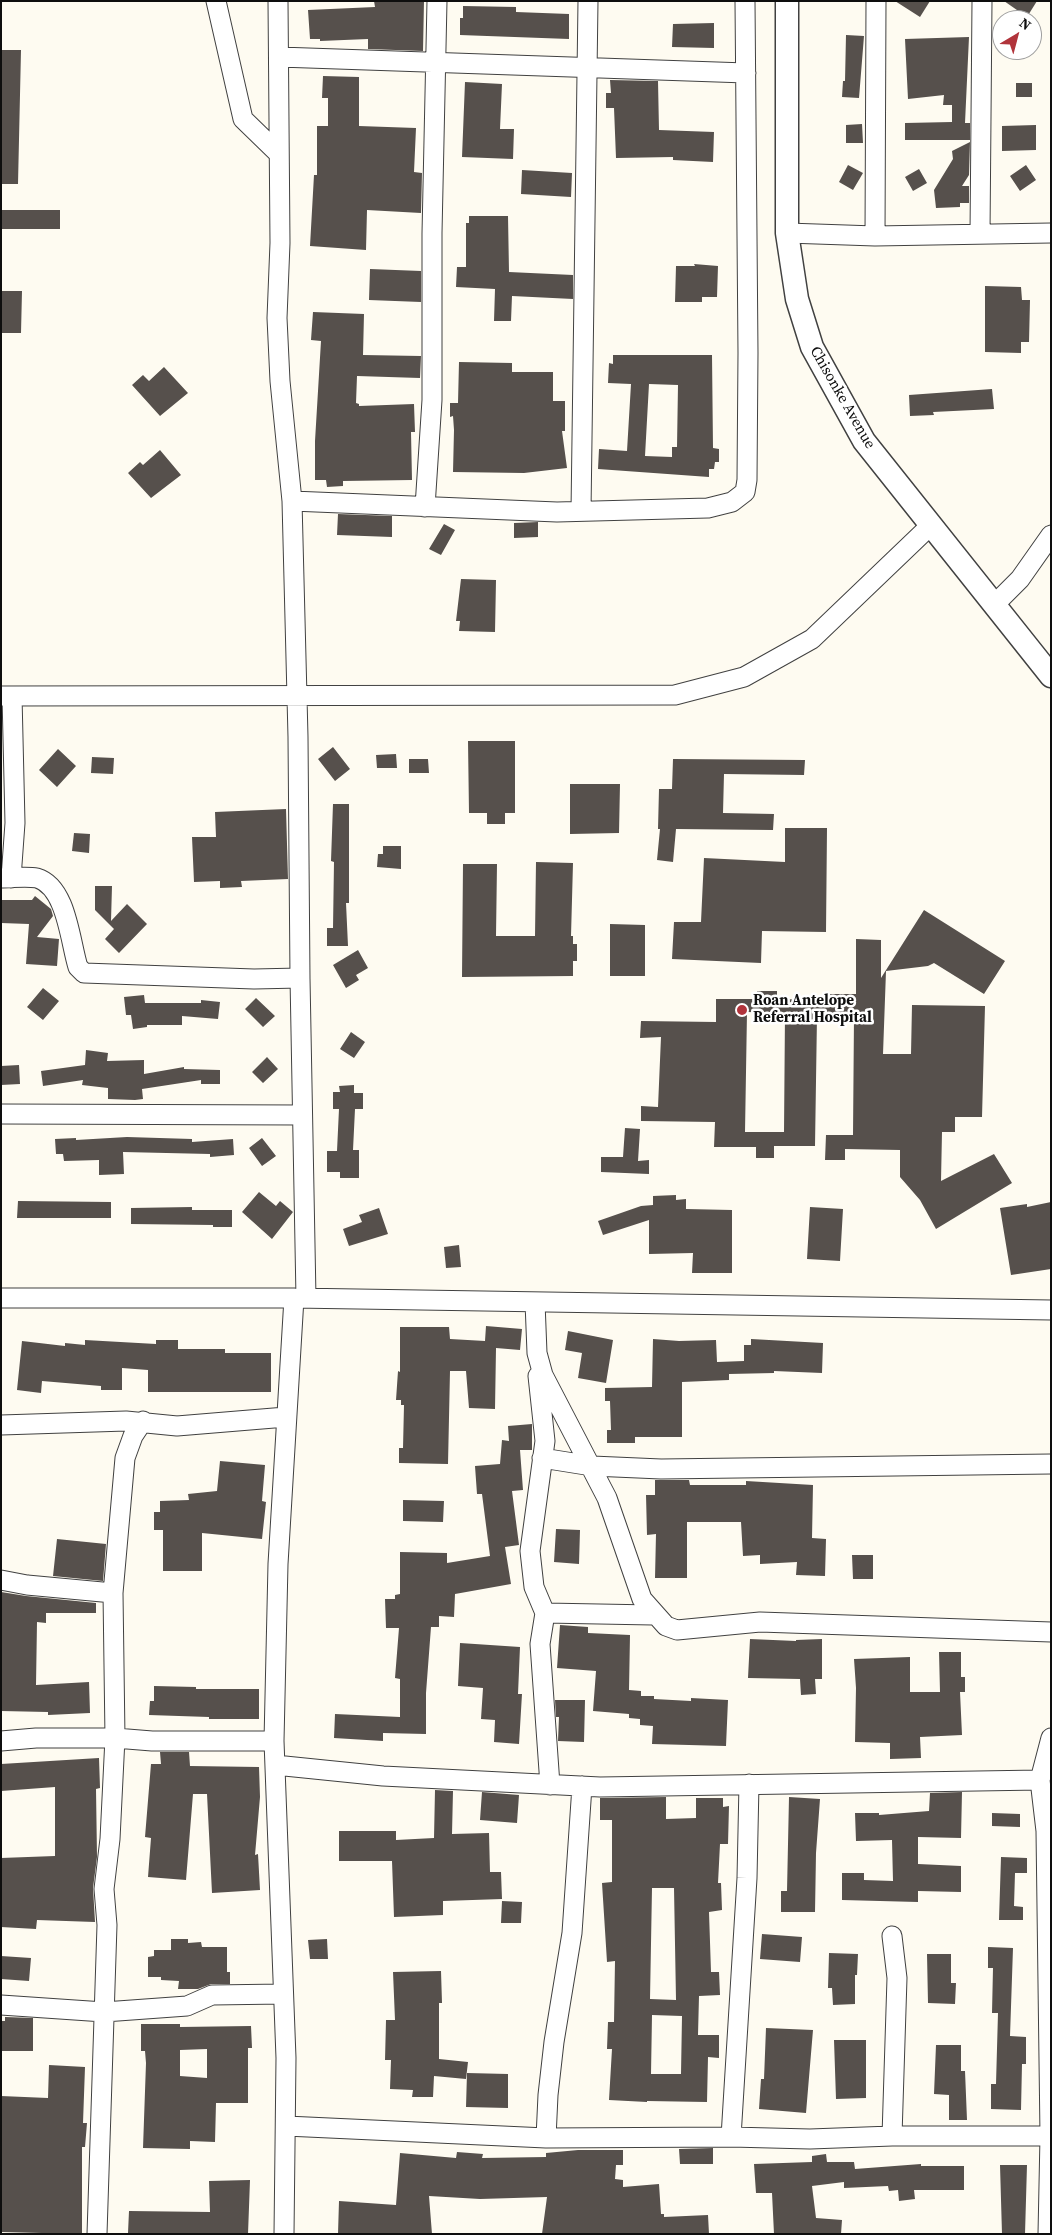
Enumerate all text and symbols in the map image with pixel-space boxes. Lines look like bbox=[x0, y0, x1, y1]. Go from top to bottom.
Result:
north arrow bbox=[992, 10, 1042, 60]
text: N bbox=[1015, 13, 1036, 35]
street label: Chisonke Avenue bbox=[805, 344, 879, 452]
place label: Roan Antelope Referral Hospital bbox=[753, 992, 872, 1027]
marker: Roan Antelope Referral Hospital bbox=[735, 1003, 749, 1017]

